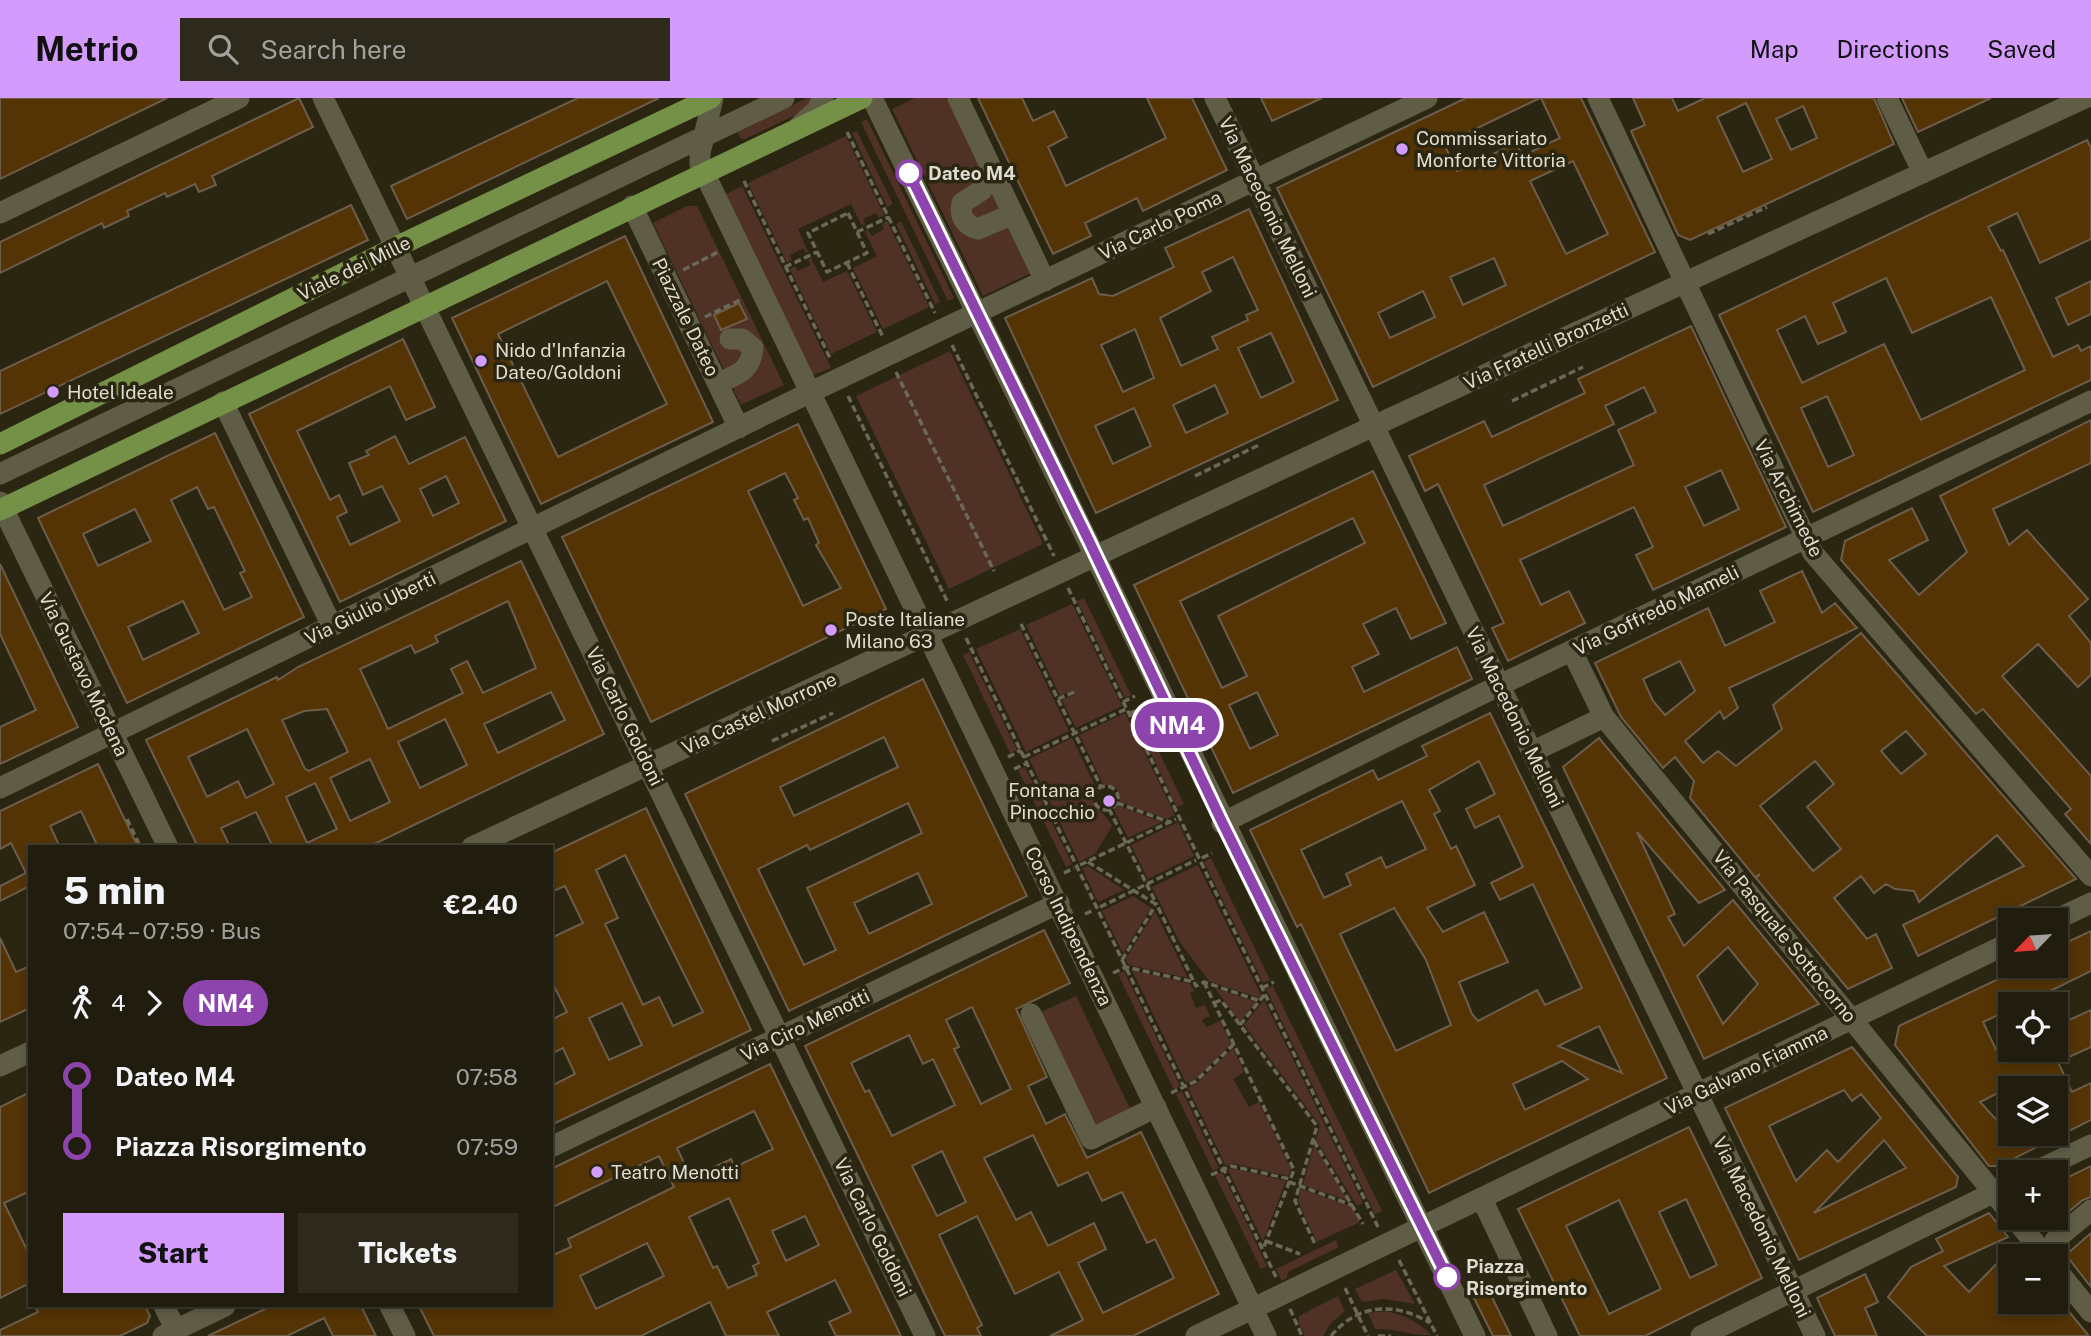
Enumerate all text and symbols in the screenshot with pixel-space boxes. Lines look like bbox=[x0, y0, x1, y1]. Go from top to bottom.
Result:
search box bbox=[180, 18, 670, 81]
text: Metrio bbox=[35, 30, 138, 68]
icon: search bbox=[204, 30, 242, 68]
text: Search here bbox=[260, 34, 406, 65]
text: Map bbox=[1750, 35, 1799, 63]
text: Directions bbox=[1837, 35, 1949, 63]
text: Saved bbox=[1987, 35, 2056, 63]
street label: Via Macedonio Melloni bbox=[1215, 113, 1321, 301]
place label: Commissariato Monforte Vittoria bbox=[1416, 127, 1566, 171]
marker: Commissariato Monforte Vittoria bbox=[1394, 141, 1410, 157]
marker: Dateo M4 bbox=[896, 160, 922, 186]
place label: Dateo M4 bbox=[928, 162, 1016, 184]
street label: Via Carlo Poma bbox=[1095, 186, 1225, 264]
street label: Viale dei Mille bbox=[294, 231, 414, 305]
street label: Piazzale Dateo bbox=[648, 254, 724, 380]
street label: Via Fratelli Bronzetti bbox=[1460, 298, 1632, 394]
place label: Nido d'Infanzia Dateo/Goldoni bbox=[495, 339, 626, 383]
marker: Nido d'Infanzia Dateo/Goldoni bbox=[473, 353, 489, 369]
place label: Hotel Ideale bbox=[67, 381, 174, 403]
marker: Hotel Ideale bbox=[45, 384, 61, 400]
street label: Via Archimede bbox=[1750, 436, 1828, 560]
street label: Via Goffredo Mameli bbox=[1570, 560, 1742, 660]
street label: Via Giulio Uberti bbox=[301, 567, 439, 649]
street label: Via Gustavo Modena bbox=[35, 588, 133, 760]
place label: Poste Italiane Milano 63 bbox=[845, 608, 965, 652]
marker: Poste Italiane Milano 63 bbox=[823, 622, 839, 638]
street label: Via Macedonio Melloni bbox=[1462, 623, 1568, 811]
street label: Via Carlo Goldoni bbox=[582, 643, 668, 789]
street label: Via Castel Morrone bbox=[678, 667, 840, 759]
line badge: NM4 bbox=[1137, 702, 1217, 748]
text: NM4 bbox=[1149, 711, 1205, 739]
place label: Fontana a Pinocchio bbox=[1008, 779, 1095, 823]
marker: Fontana a Pinocchio bbox=[1101, 793, 1117, 809]
street label: Corso Indipendenza bbox=[1021, 843, 1117, 1009]
street label: Via Pasquale Sottocorno bbox=[1709, 845, 1861, 1027]
text: 5 min bbox=[63, 868, 165, 913]
text: €2.40 bbox=[444, 889, 518, 920]
north arrow bbox=[1998, 908, 2068, 978]
map controls bbox=[1998, 908, 2068, 1314]
text: 07:54 – 07:59 · Bus bbox=[63, 917, 261, 944]
icon: walk bbox=[63, 984, 101, 1022]
icon: forward bbox=[135, 984, 173, 1022]
street label: Via Ciro Menotti bbox=[737, 984, 873, 1066]
text: 4 bbox=[111, 989, 125, 1016]
text: NM4 bbox=[197, 989, 254, 1017]
button: locate bbox=[1998, 992, 2068, 1062]
street label: Via Galvano Fiamma bbox=[1661, 1021, 1831, 1119]
text: Dateo M4 bbox=[115, 1061, 235, 1092]
text: 07:58 bbox=[456, 1063, 518, 1090]
button: layers bbox=[1998, 1076, 2068, 1146]
text: Piazza Risorgimento bbox=[115, 1131, 367, 1162]
text: 07:59 bbox=[456, 1133, 518, 1160]
street label: Via Macedonio Melloni bbox=[1709, 1133, 1815, 1321]
street label: Via Carlo Goldoni bbox=[830, 1154, 916, 1300]
button: + bbox=[1998, 1160, 2068, 1230]
place label: Teatro Menotti bbox=[611, 1161, 739, 1183]
marker: Teatro Menotti bbox=[589, 1164, 605, 1180]
button: Start bbox=[63, 1213, 284, 1293]
button: Tickets bbox=[298, 1213, 518, 1293]
button: − bbox=[1998, 1244, 2068, 1314]
place label: Piazza Risorgimento bbox=[1466, 1255, 1587, 1299]
marker: Piazza Risorgimento bbox=[1434, 1264, 1460, 1290]

